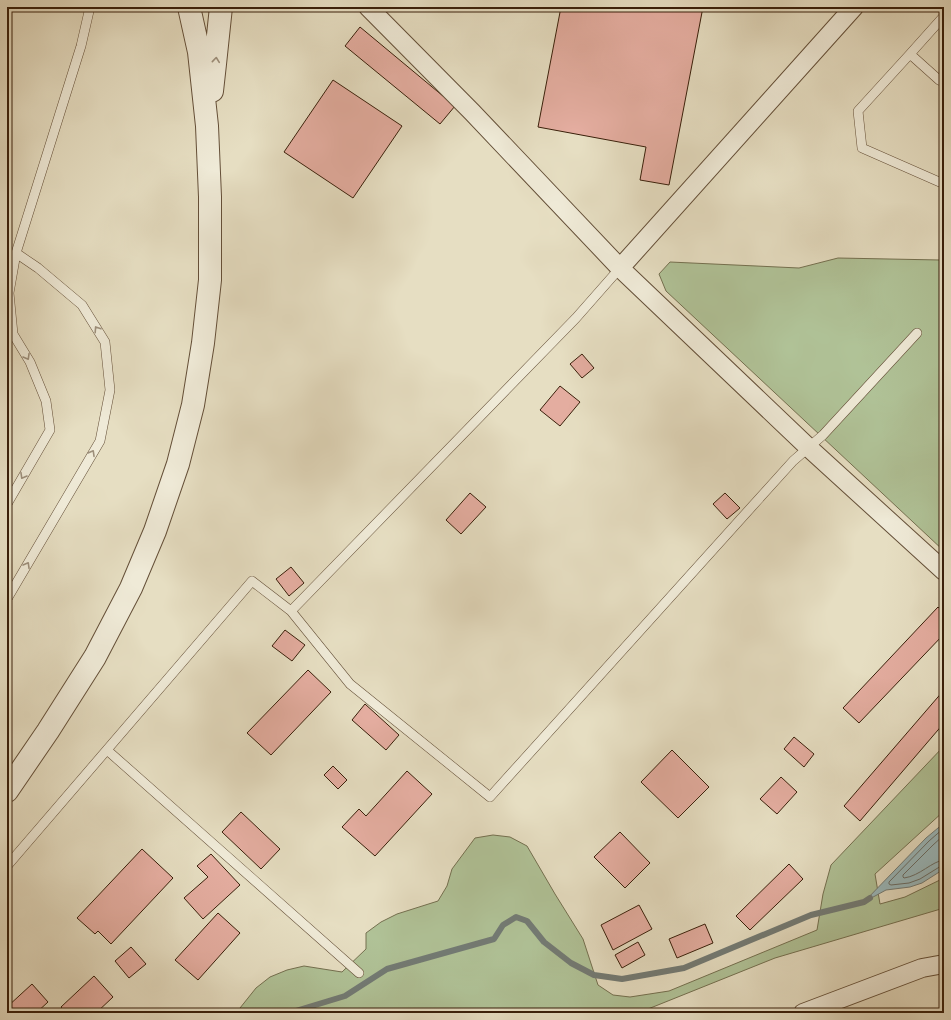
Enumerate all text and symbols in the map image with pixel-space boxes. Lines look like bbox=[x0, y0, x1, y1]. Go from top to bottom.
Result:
one-way arrow bbox=[211, 56, 220, 63]
one-way arrow bbox=[94, 326, 102, 333]
one-way arrow bbox=[23, 353, 30, 360]
one-way arrow bbox=[88, 450, 95, 457]
one-way arrow bbox=[21, 472, 28, 479]
one-way arrow bbox=[22, 562, 29, 569]

